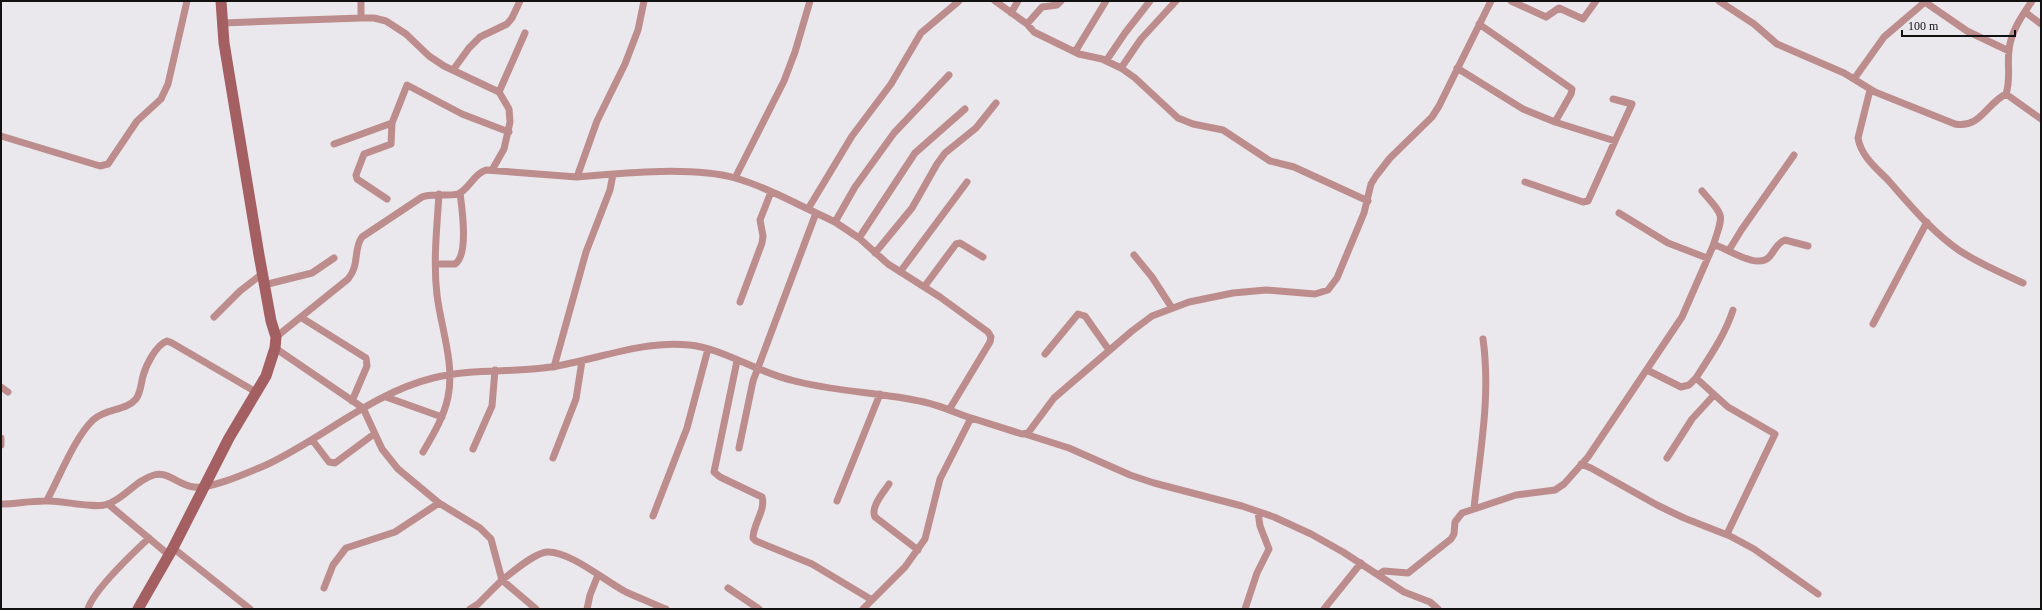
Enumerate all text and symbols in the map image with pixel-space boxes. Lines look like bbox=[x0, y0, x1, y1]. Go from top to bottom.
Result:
scale bar bbox=[1902, 12, 2015, 38]
text: 100 m bbox=[1908, 19, 1939, 33]

